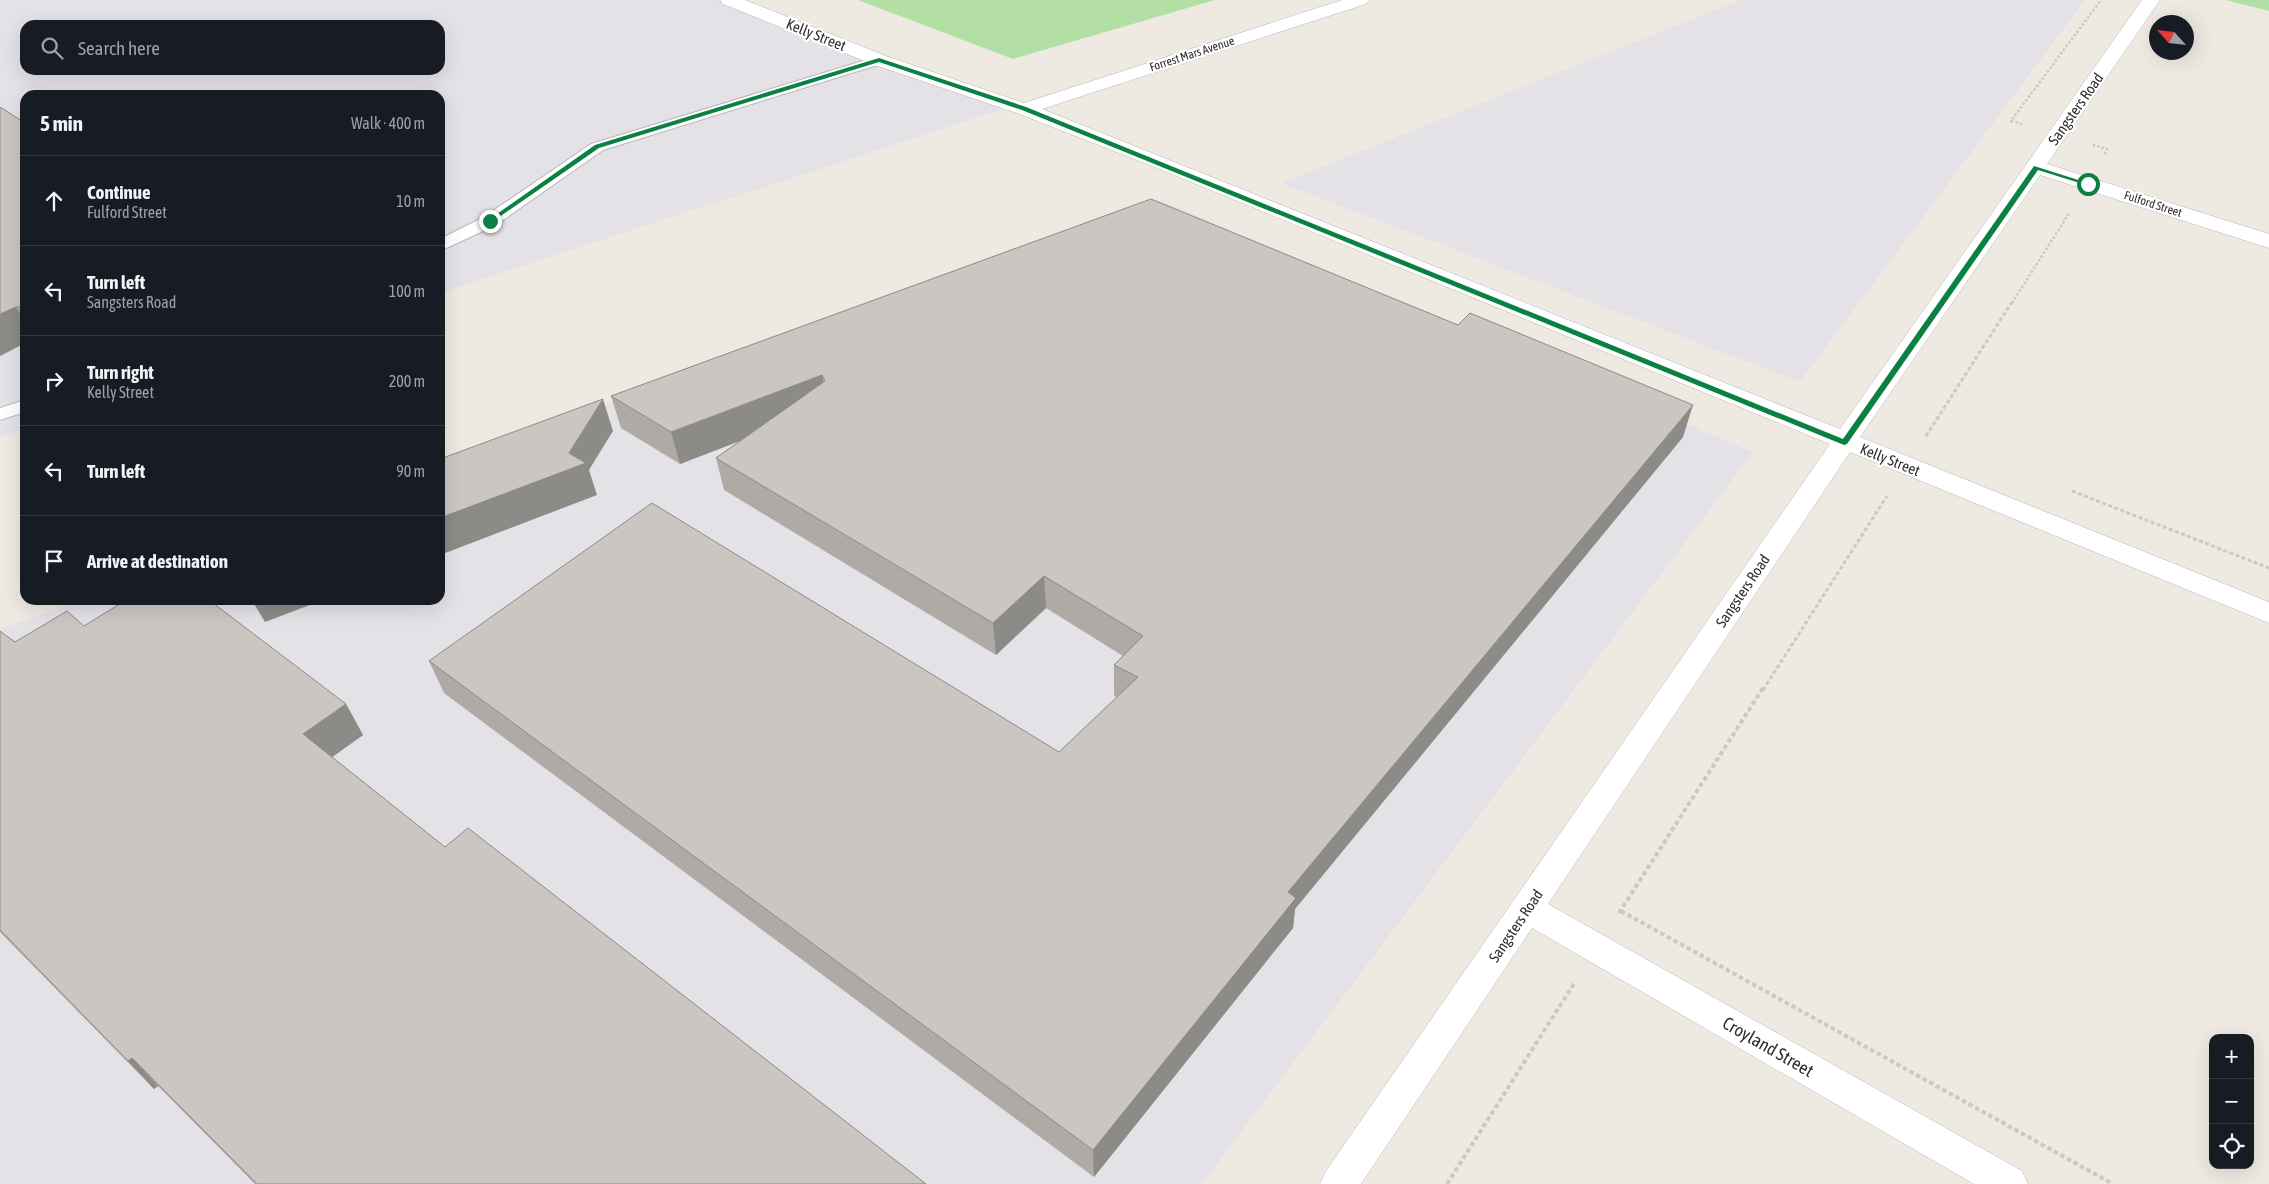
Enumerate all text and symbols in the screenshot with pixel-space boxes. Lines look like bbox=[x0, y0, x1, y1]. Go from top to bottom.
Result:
street label: Kelly Street bbox=[784, 15, 848, 54]
north arrow bbox=[2149, 15, 2194, 60]
search box bbox=[20, 20, 445, 75]
icon: search bbox=[38, 34, 66, 62]
street label: Forrest Mars Avenue bbox=[1148, 34, 1236, 74]
text: Search here bbox=[78, 37, 160, 59]
street label: Sangsters Road bbox=[2045, 70, 2107, 148]
text: 5 min bbox=[40, 111, 83, 135]
text: Walk · 400 m bbox=[351, 114, 425, 132]
route start bbox=[2077, 173, 2100, 196]
text: Continue bbox=[87, 181, 151, 203]
icon: ahead bbox=[40, 187, 68, 215]
street label: Fulford Street bbox=[2122, 188, 2184, 220]
text: 10 m bbox=[396, 192, 425, 210]
text: Fulford Street bbox=[87, 203, 167, 221]
route end bbox=[479, 210, 502, 233]
text: Turn left bbox=[87, 271, 145, 293]
icon: left bbox=[40, 277, 68, 305]
text: 100 m bbox=[389, 282, 425, 300]
text: Sangsters Road bbox=[87, 293, 176, 311]
text: Turn right bbox=[87, 361, 154, 383]
icon: right bbox=[40, 367, 68, 395]
text: 200 m bbox=[389, 372, 425, 390]
text: Kelly Street bbox=[87, 383, 154, 401]
street label: Kelly Street bbox=[1858, 440, 1922, 479]
icon: left bbox=[40, 457, 68, 485]
text: Turn left bbox=[87, 460, 145, 482]
text: 90 m bbox=[396, 462, 425, 480]
icon: arrive bbox=[40, 547, 68, 575]
text: Arrive at destination bbox=[87, 550, 228, 572]
street label: Sangsters Road bbox=[1712, 551, 1773, 630]
street label: Sangsters Road bbox=[1485, 886, 1546, 965]
street label: Croyland Street bbox=[1719, 1012, 1817, 1081]
map controls bbox=[2209, 1034, 2254, 1169]
button: + bbox=[2209, 1034, 2254, 1079]
button: − bbox=[2209, 1079, 2254, 1124]
button: locate bbox=[2209, 1124, 2254, 1169]

